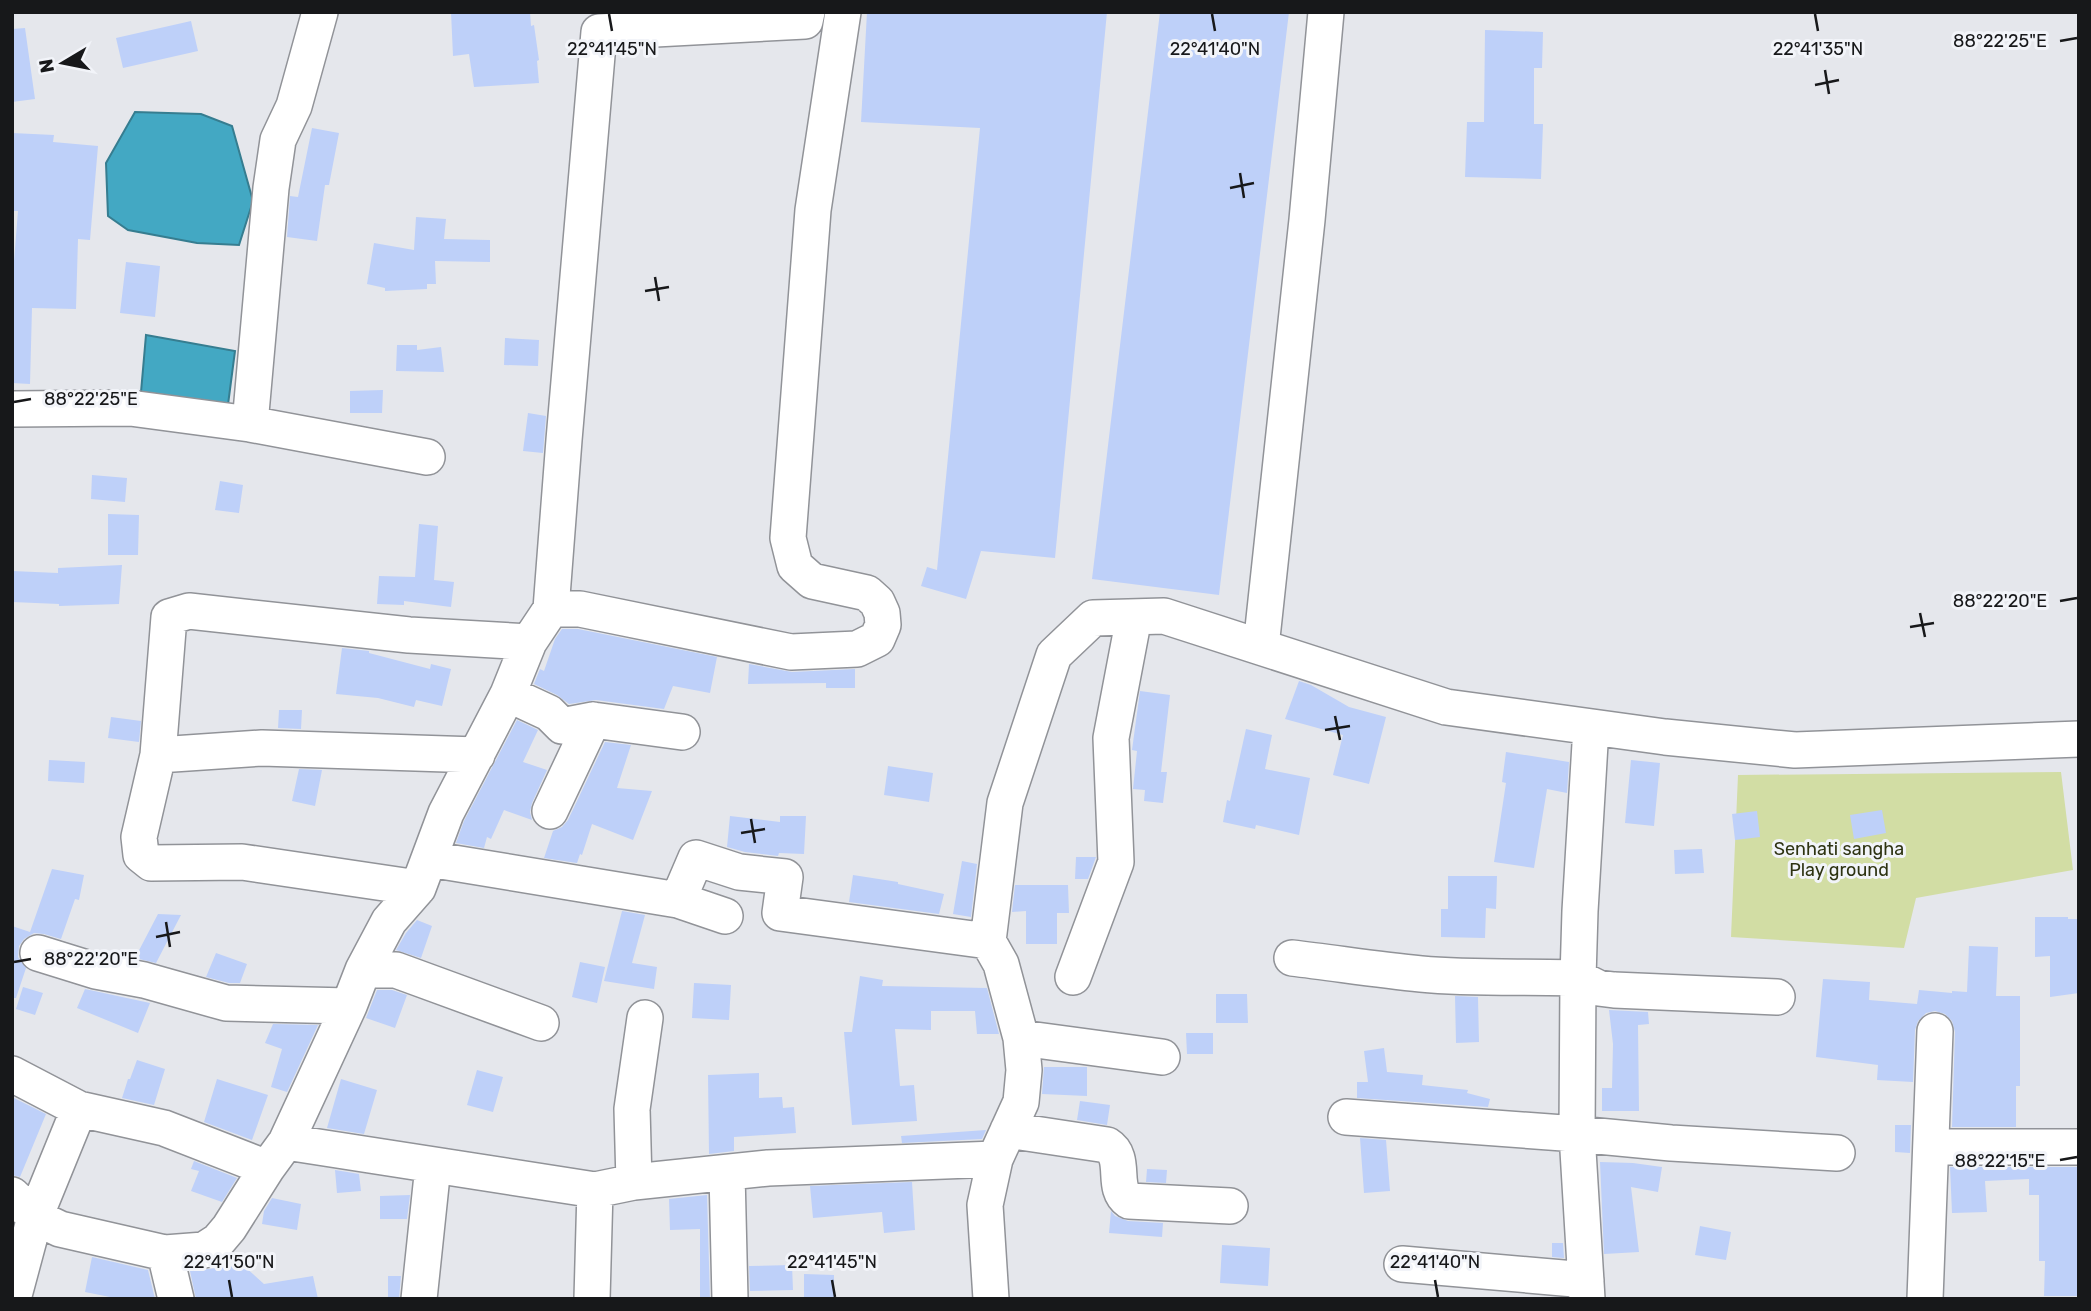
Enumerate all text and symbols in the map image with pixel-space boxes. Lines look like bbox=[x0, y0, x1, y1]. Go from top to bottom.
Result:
north arrow bbox=[28, 28, 98, 98]
text: 88°22'25"E bbox=[1953, 30, 2047, 52]
text: 22°41'45"N bbox=[567, 38, 657, 60]
text: 22°41'40"N bbox=[1170, 38, 1260, 60]
text: 22°41'35"N bbox=[1773, 38, 1863, 60]
text: N bbox=[34, 57, 59, 75]
text: 88°22'25"E bbox=[44, 388, 138, 410]
text: 88°22'20"E bbox=[1953, 590, 2047, 612]
park label: Senhati sangha Play ground bbox=[1774, 838, 1904, 881]
text: 88°22'20"E bbox=[44, 948, 138, 970]
text: 88°22'15"E bbox=[1955, 1150, 2045, 1172]
text: 22°41'50"N bbox=[183, 1251, 275, 1273]
text: 22°41'45"N bbox=[787, 1251, 877, 1273]
text: 22°41'40"N bbox=[1390, 1251, 1480, 1273]

